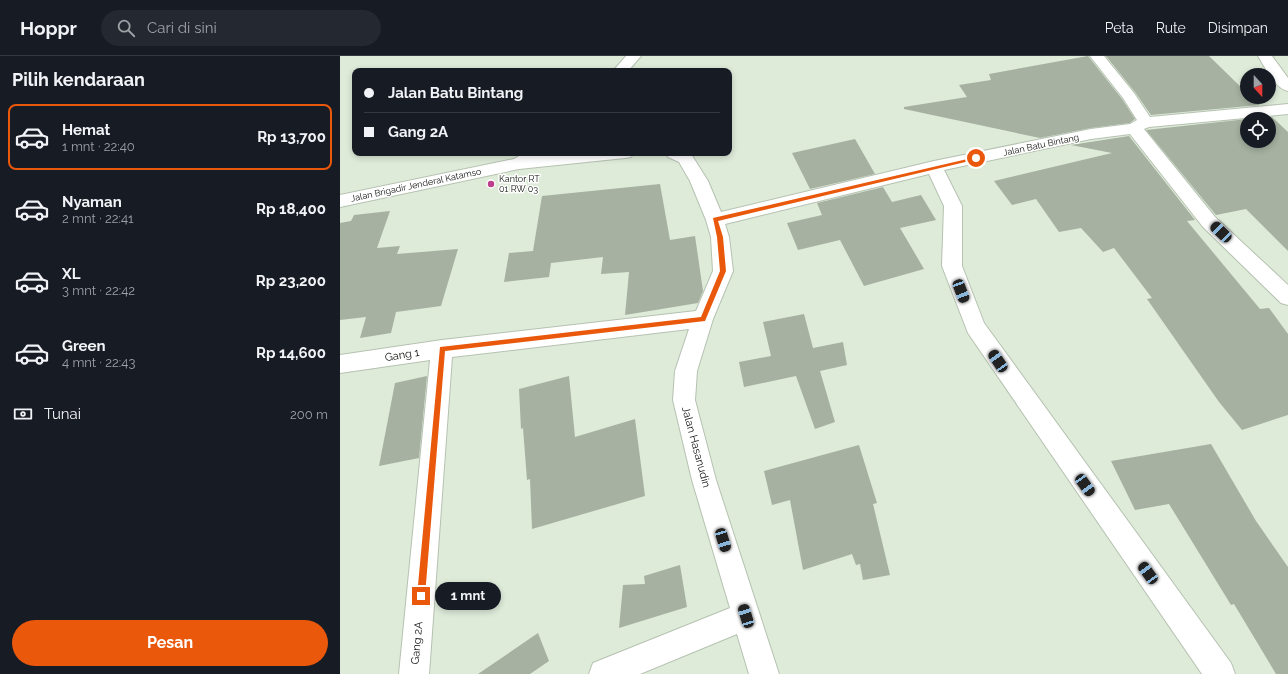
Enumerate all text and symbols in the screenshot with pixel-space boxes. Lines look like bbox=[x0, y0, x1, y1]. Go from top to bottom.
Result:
search box bbox=[101, 10, 381, 46]
text: Hoppr bbox=[20, 17, 77, 39]
icon: search bbox=[115, 17, 137, 39]
text: Cari di sini bbox=[147, 19, 217, 37]
text: Peta bbox=[1105, 20, 1134, 36]
text: Rute bbox=[1156, 20, 1186, 36]
text: Disimpan bbox=[1208, 20, 1268, 36]
north arrow bbox=[1240, 68, 1276, 104]
map controls bbox=[1240, 68, 1276, 148]
text: Pilih kendaraan bbox=[12, 69, 145, 90]
text: Jalan Batu Bintang bbox=[388, 84, 523, 102]
button: locate bbox=[1240, 112, 1276, 148]
icon: car bbox=[14, 119, 50, 155]
text: Hemat bbox=[62, 121, 110, 139]
text: Gang 2A bbox=[388, 123, 448, 141]
text: Rp 13,700 bbox=[257, 128, 326, 146]
street label: Jalan Batu Bintang bbox=[1002, 132, 1080, 158]
text: 1 mnt · 22:40 bbox=[62, 139, 135, 154]
route start bbox=[967, 149, 985, 167]
street label: Jalan Brigadir Jenderal Katamso bbox=[350, 166, 482, 204]
place label: Kantor RT 01 RW 03 bbox=[499, 174, 540, 194]
marker: Kantor RT 01 RW 03 bbox=[486, 179, 496, 189]
icon: car bbox=[14, 191, 50, 227]
text: Nyaman bbox=[62, 193, 122, 211]
text: Rp 18,400 bbox=[256, 200, 326, 218]
text: 2 mnt · 22:41 bbox=[62, 211, 134, 226]
car bbox=[1208, 219, 1234, 245]
icon: car bbox=[14, 263, 50, 299]
text: XL bbox=[62, 265, 80, 283]
text: Rp 23,200 bbox=[256, 272, 326, 290]
car bbox=[951, 278, 971, 304]
text: 3 mnt · 22:42 bbox=[62, 283, 135, 298]
icon: car bbox=[14, 335, 50, 371]
text: Green bbox=[62, 337, 106, 355]
text: Rp 14,600 bbox=[256, 344, 326, 362]
street label: Gang 1 bbox=[384, 346, 420, 364]
car bbox=[986, 348, 1010, 374]
text: 4 mnt · 22:43 bbox=[62, 355, 135, 370]
icon: cash bbox=[12, 403, 34, 425]
text: Tunai bbox=[44, 405, 81, 423]
street label: Jalan Hasanudin bbox=[679, 405, 713, 489]
text: 200 m bbox=[290, 407, 328, 422]
car bbox=[1073, 472, 1097, 498]
car bbox=[714, 527, 732, 553]
car bbox=[1136, 560, 1160, 586]
callout: 1 mnt bbox=[435, 582, 501, 610]
route end bbox=[412, 587, 430, 605]
text: 1 mnt bbox=[451, 588, 485, 603]
car bbox=[737, 603, 755, 629]
button: Pesan bbox=[12, 620, 328, 666]
street label: Gang 2A bbox=[409, 620, 425, 665]

